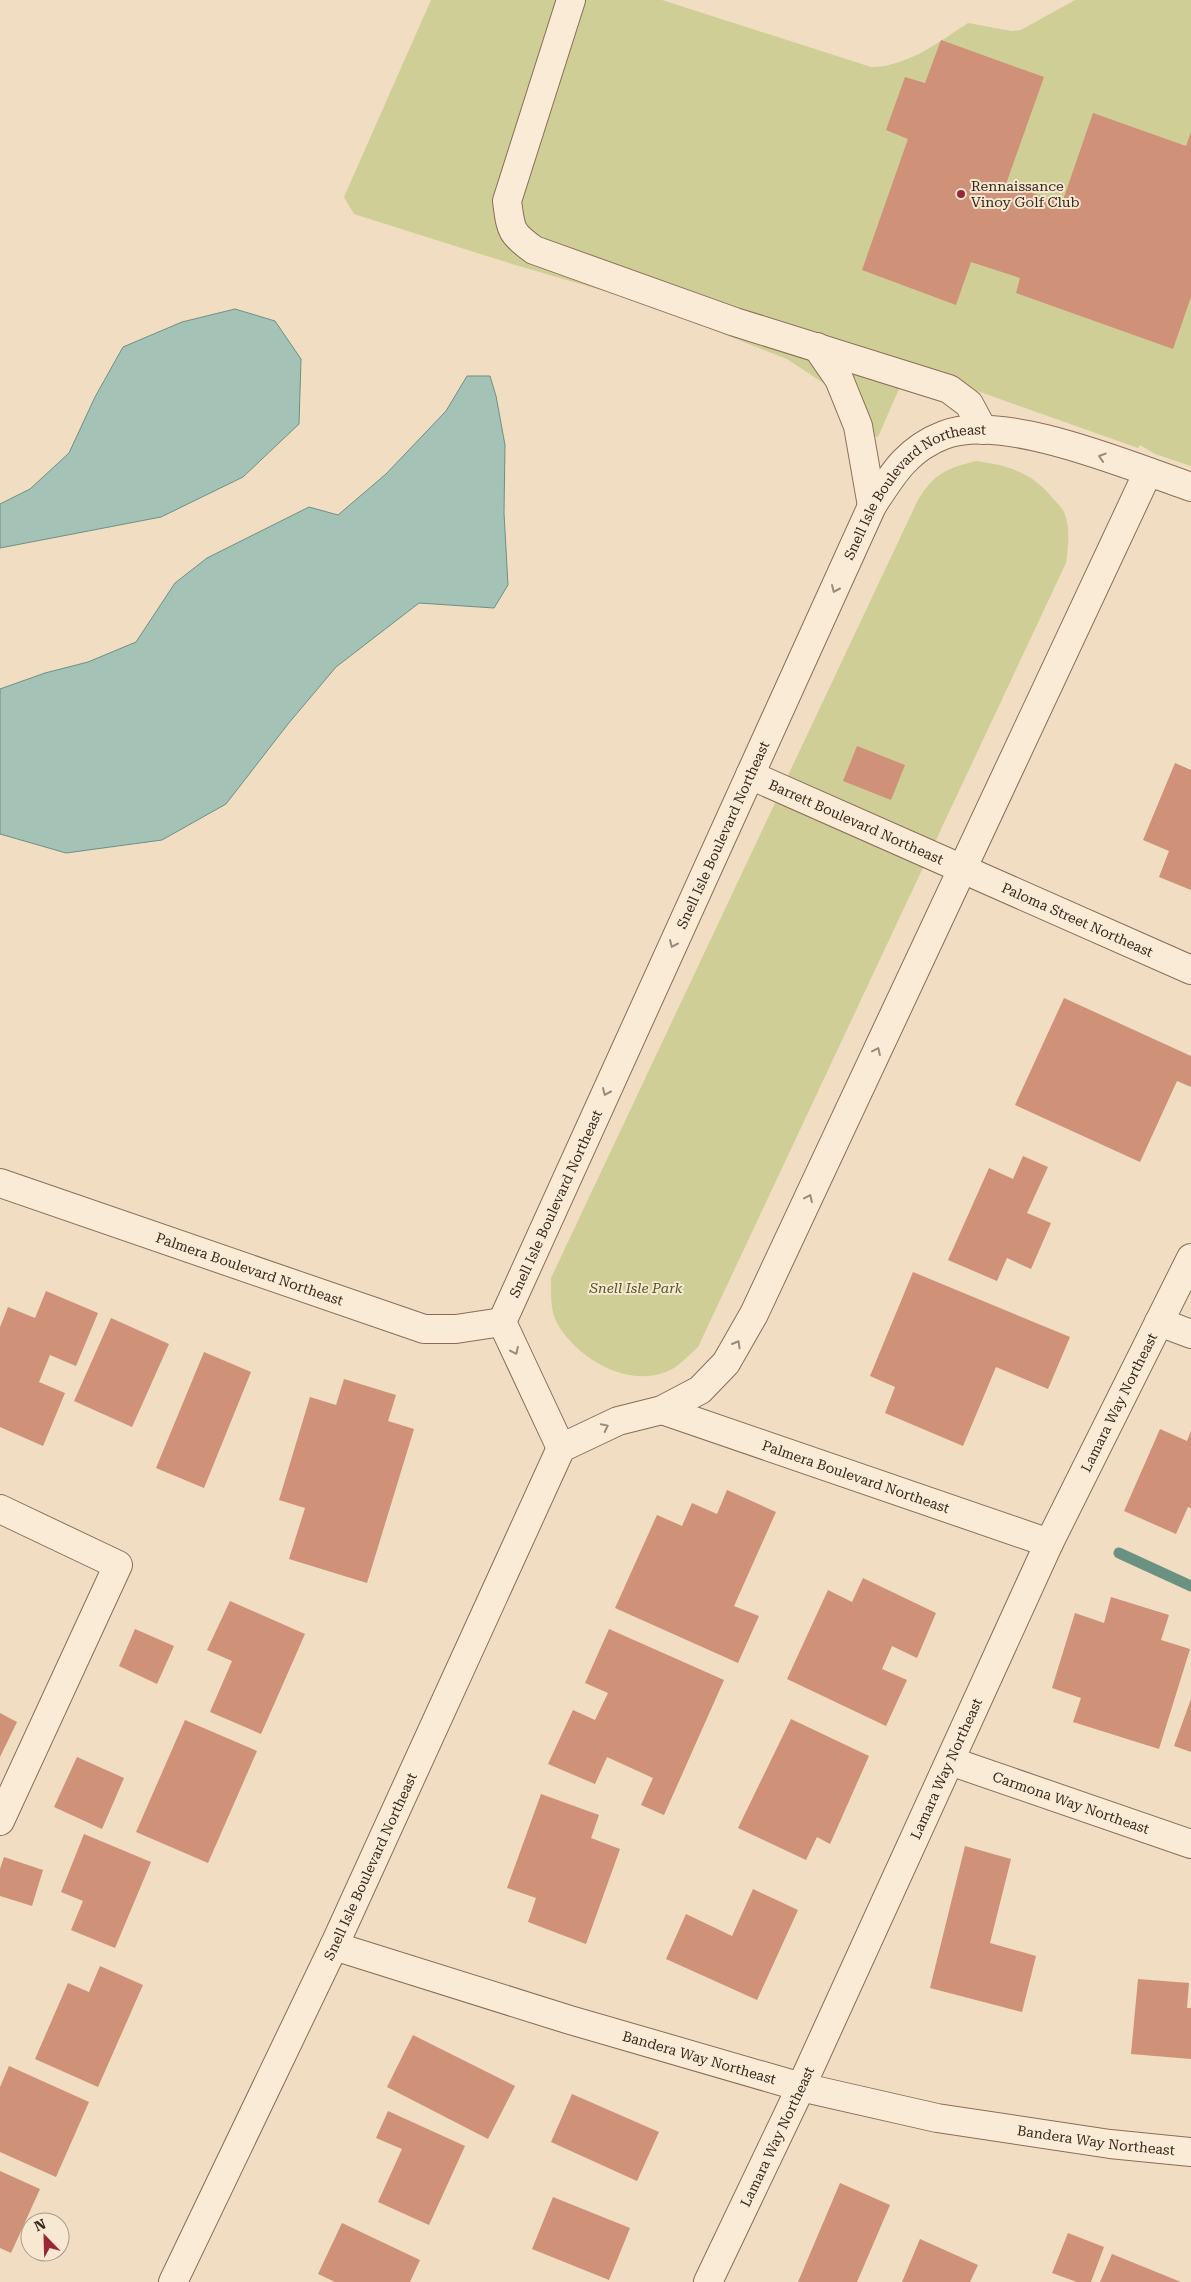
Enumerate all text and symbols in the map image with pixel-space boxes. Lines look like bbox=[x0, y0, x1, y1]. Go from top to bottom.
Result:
place label: Rennaissance Vinoy Golf Club bbox=[971, 178, 1080, 210]
marker: Rennaissance Vinoy Golf Club bbox=[955, 188, 967, 200]
street label: Snell Isle Boulevard Northeast bbox=[841, 421, 986, 562]
one-way arrow bbox=[1098, 453, 1107, 463]
one-way arrow bbox=[830, 584, 841, 593]
street label: Snell Isle Boulevard Northeast bbox=[673, 739, 772, 931]
street label: Barrett Boulevard Northeast bbox=[766, 776, 946, 868]
street label: Paloma Street Northeast bbox=[999, 879, 1156, 960]
one-way arrow bbox=[669, 939, 680, 948]
one-way arrow bbox=[871, 1047, 882, 1056]
one-way arrow bbox=[602, 1086, 612, 1095]
street label: Snell Isle Boulevard Northeast bbox=[506, 1107, 605, 1300]
one-way arrow bbox=[802, 1194, 813, 1203]
street label: Palmera Boulevard Northeast bbox=[154, 1229, 345, 1309]
park label: Snell Isle Park bbox=[589, 1280, 683, 1296]
street label: Lamara Way Northeast bbox=[1078, 1330, 1160, 1475]
one-way arrow bbox=[731, 1341, 741, 1350]
one-way arrow bbox=[509, 1346, 519, 1355]
one-way arrow bbox=[599, 1424, 608, 1434]
street label: Palmera Boulevard Northeast bbox=[760, 1437, 952, 1516]
street label: Lamara Way Northeast bbox=[907, 1696, 985, 1842]
street label: Carmona Way Northeast bbox=[991, 1768, 1151, 1837]
street label: Snell Isle Boulevard Northeast bbox=[320, 1770, 420, 1963]
street label: Bandera Way Northeast bbox=[621, 2028, 778, 2087]
street label: Lamara Way Northeast bbox=[737, 2064, 817, 2209]
street label: Bandera Way Northeast bbox=[1016, 2122, 1176, 2158]
north arrow bbox=[20, 2212, 70, 2262]
text: N bbox=[32, 2215, 48, 2235]

